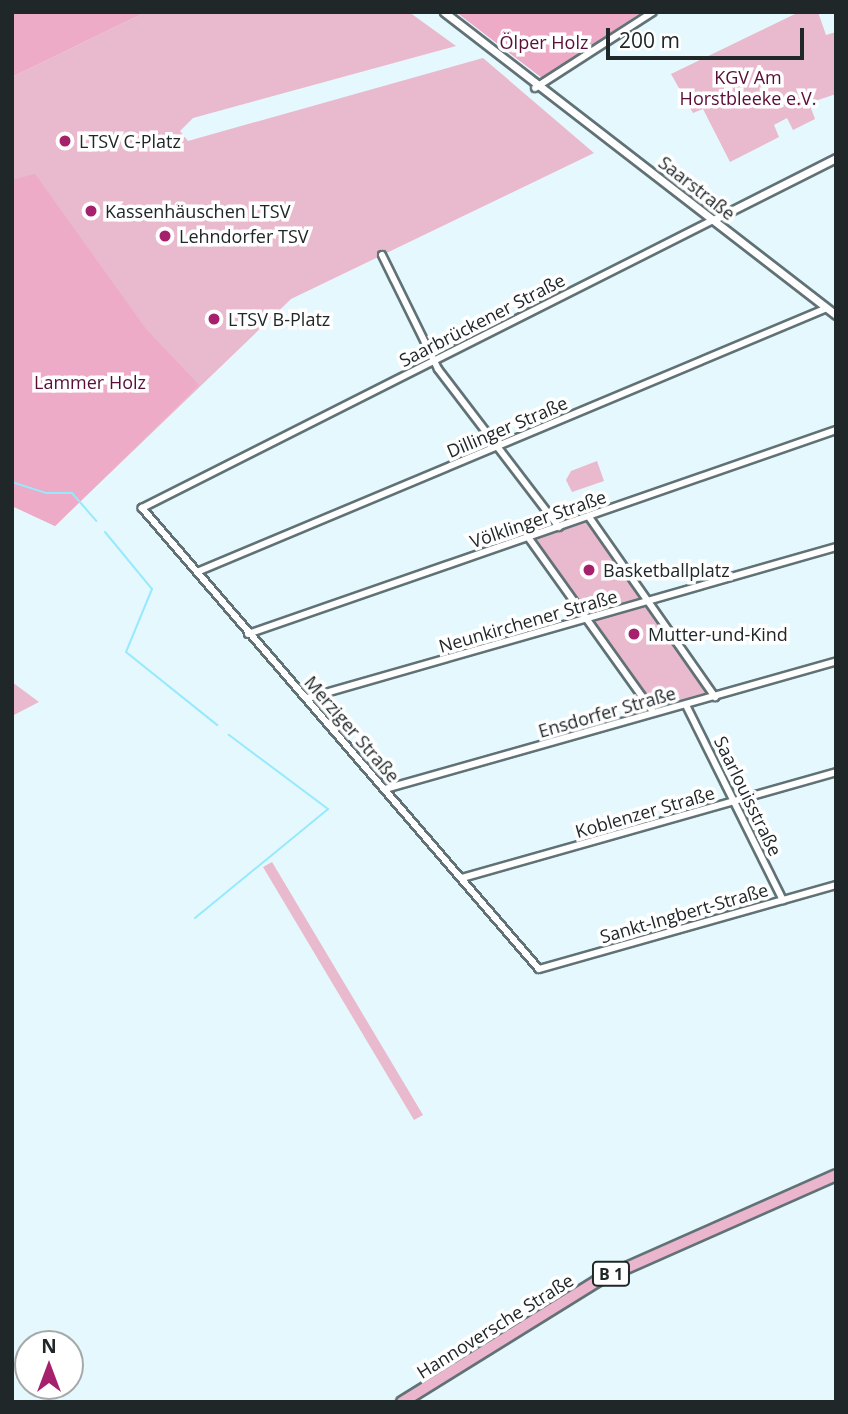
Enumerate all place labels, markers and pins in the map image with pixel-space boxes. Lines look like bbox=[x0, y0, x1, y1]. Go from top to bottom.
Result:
place label: LTSV C-Platz bbox=[79, 130, 181, 152]
marker: LTSV C-Platz bbox=[57, 133, 73, 149]
place label: Kassenhäuschen LTSV bbox=[105, 200, 290, 222]
marker: Kassenhäuschen LTSV bbox=[83, 203, 99, 219]
place label: Lehndorfer TSV bbox=[179, 225, 308, 247]
marker: Lehndorfer TSV bbox=[157, 228, 173, 244]
place label: LTSV B-Platz bbox=[228, 308, 330, 330]
marker: LTSV B-Platz bbox=[206, 311, 222, 327]
place label: Basketballplatz bbox=[603, 559, 730, 581]
marker: Basketballplatz bbox=[581, 562, 597, 578]
place label: Mutter-und-Kind bbox=[648, 623, 788, 645]
marker: Mutter-und-Kind bbox=[626, 626, 642, 642]

